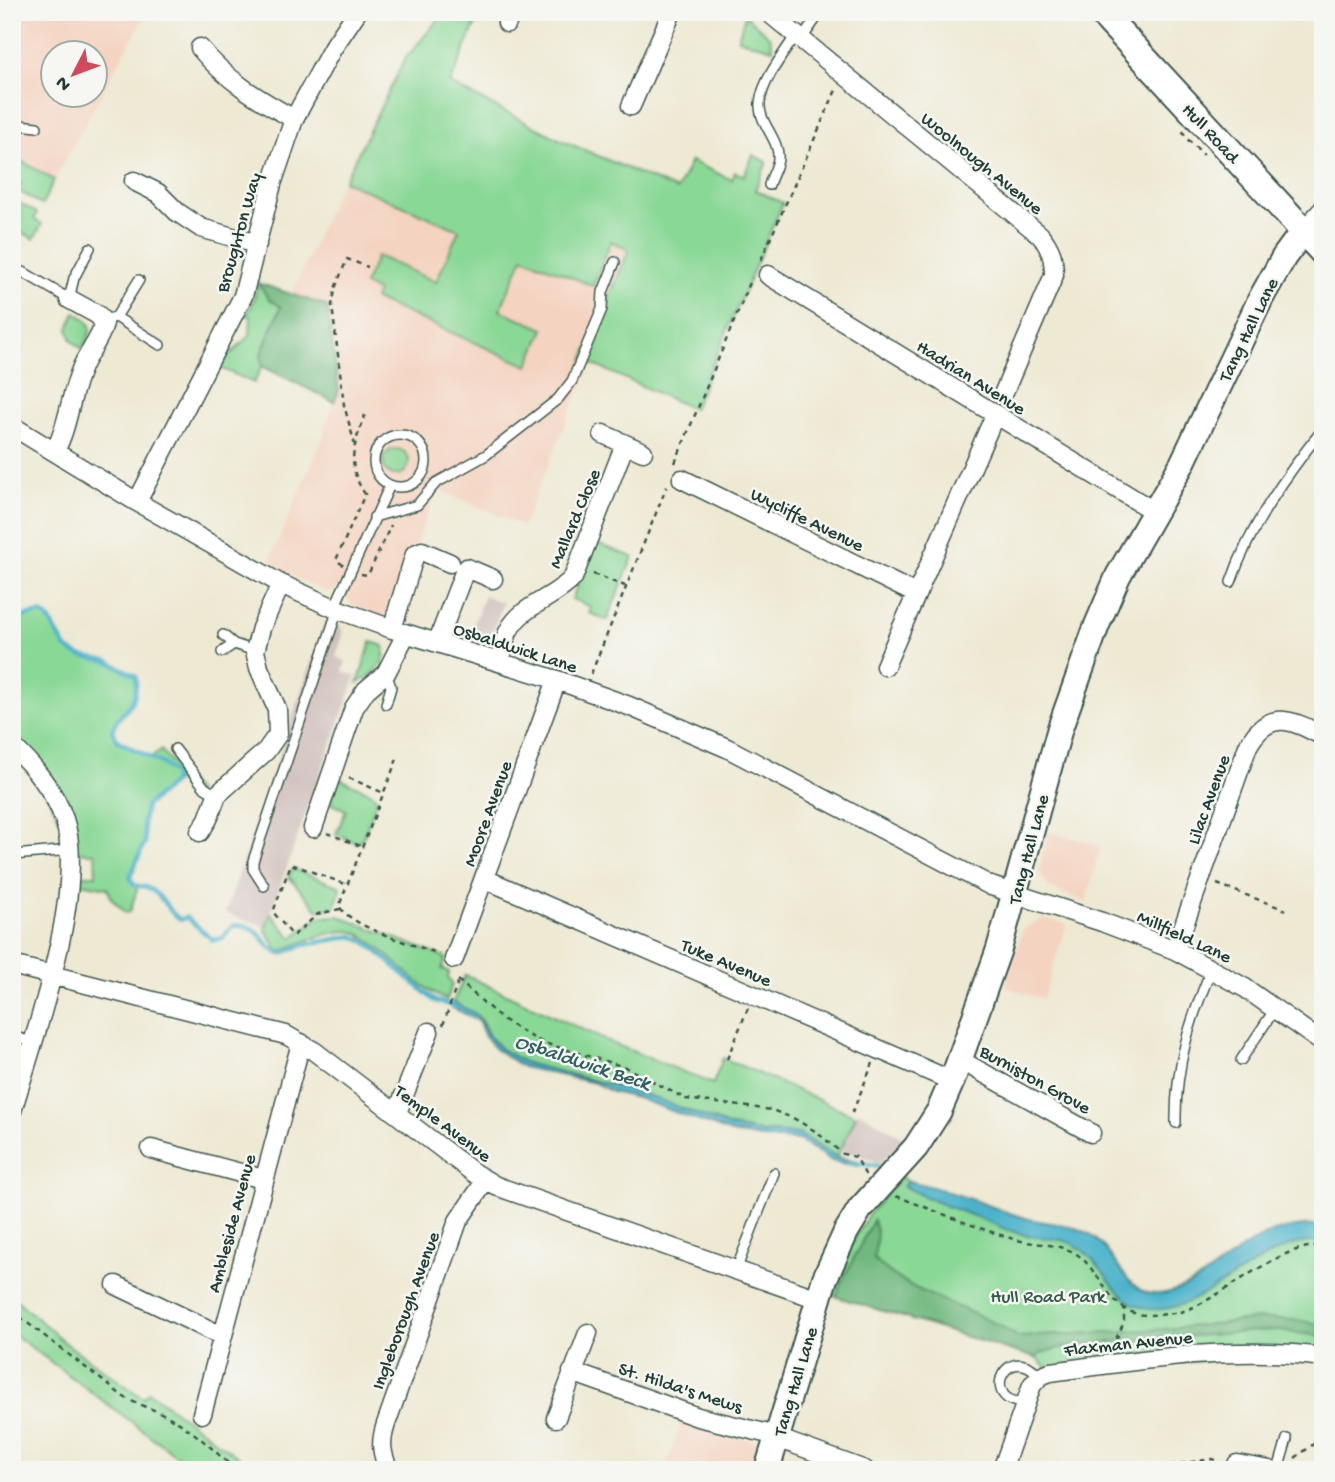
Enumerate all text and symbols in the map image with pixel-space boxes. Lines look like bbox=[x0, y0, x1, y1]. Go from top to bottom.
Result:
north arrow bbox=[38, 38, 108, 108]
text: N bbox=[51, 71, 77, 95]
street label: Hull Road bbox=[1176, 99, 1244, 171]
street label: Woolnough Avenue bbox=[915, 108, 1047, 221]
street label: Broughton Way bbox=[212, 170, 269, 296]
street label: Tang Hall Lane bbox=[1215, 275, 1285, 387]
street label: Hadrian Avenue bbox=[911, 336, 1029, 422]
street label: Mallard Close bbox=[545, 466, 608, 573]
street label: Wycliffe Avenue bbox=[746, 484, 867, 559]
street label: Osbaldwick Lane bbox=[450, 618, 580, 680]
street label: Lilac Avenue bbox=[1183, 752, 1237, 848]
street label: Moore Avenue bbox=[459, 758, 519, 870]
street label: Tang Hall Lane bbox=[1004, 792, 1056, 908]
street label: Millfield Lane bbox=[1133, 906, 1235, 970]
street label: Tuke Avenue bbox=[676, 934, 775, 994]
water label: Osbaldwick Beck bbox=[511, 1031, 655, 1099]
street label: Burniston Grove bbox=[974, 1041, 1094, 1121]
street label: Temple Avenue bbox=[388, 1080, 495, 1169]
street label: Ambleside Avenue bbox=[204, 1152, 263, 1296]
street label: Ingleborough Avenue bbox=[368, 1229, 447, 1393]
park label: Hull Road Park bbox=[991, 1287, 1107, 1310]
street label: Tang Hall Lane bbox=[770, 1325, 825, 1440]
street label: Flaxman Avenue bbox=[1062, 1327, 1194, 1364]
street label: St. Hilda's Mews bbox=[615, 1358, 746, 1420]

